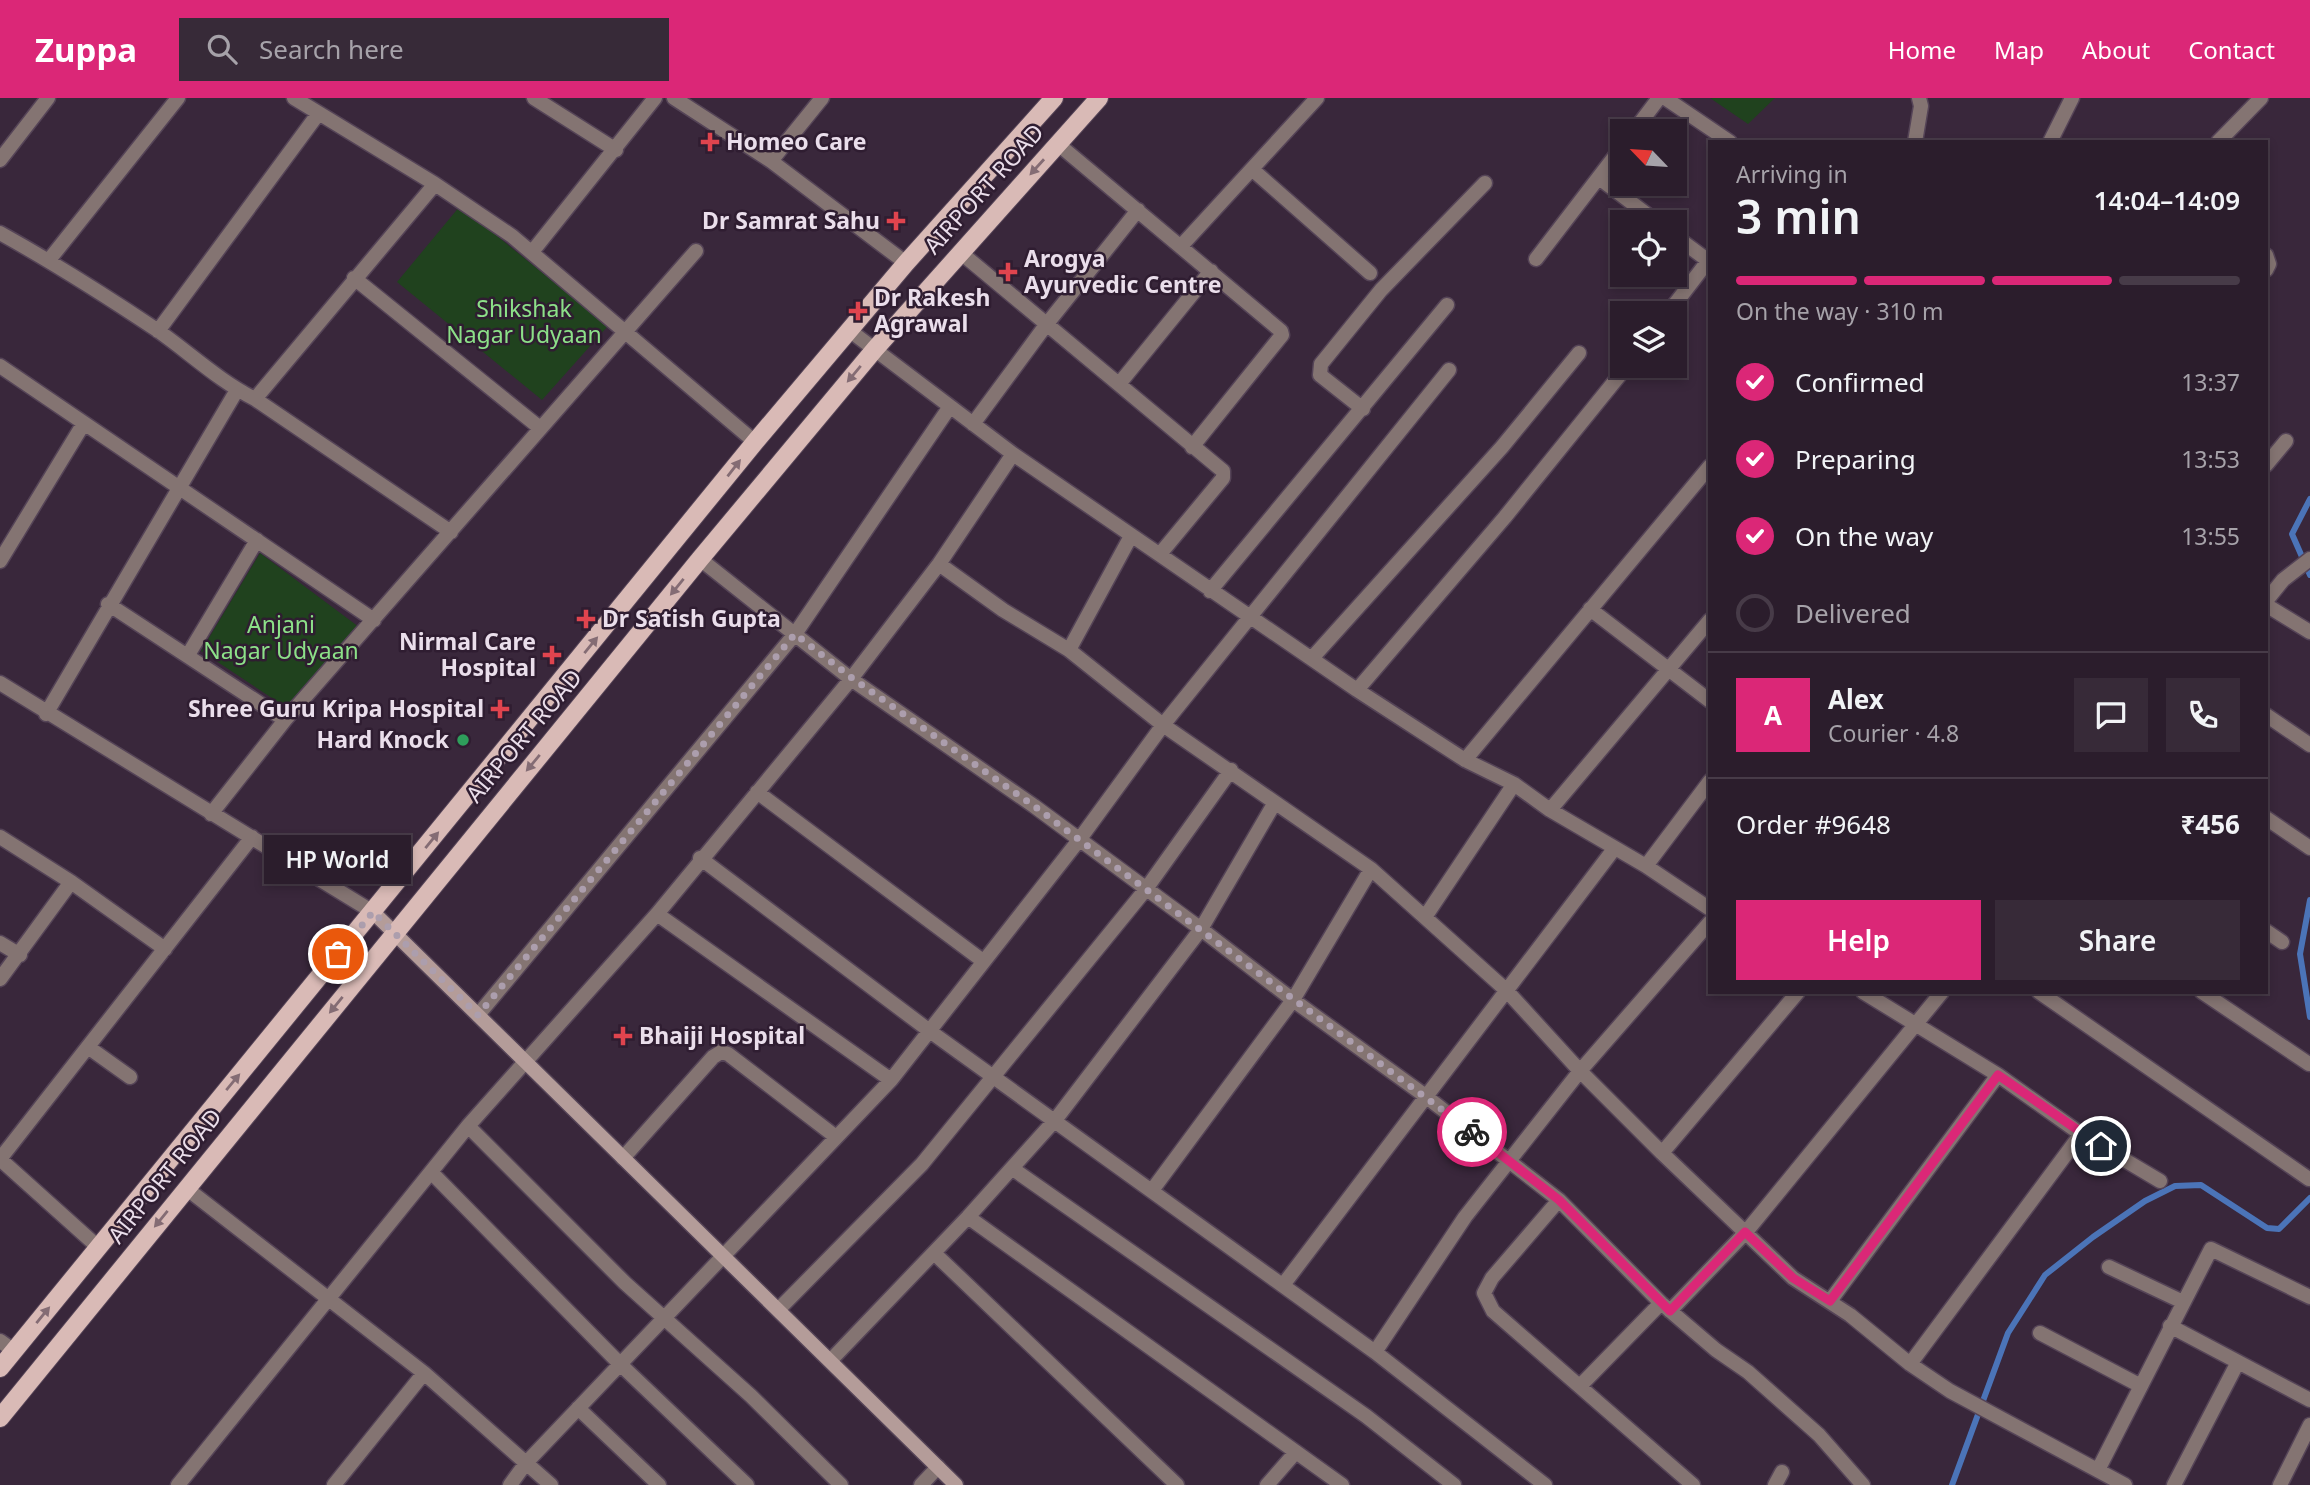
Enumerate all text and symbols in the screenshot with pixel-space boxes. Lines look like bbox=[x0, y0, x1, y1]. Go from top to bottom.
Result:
search box bbox=[179, 18, 669, 81]
text: Zuppa bbox=[35, 27, 137, 72]
icon: search bbox=[203, 30, 241, 68]
text: Search here bbox=[259, 31, 404, 67]
text: Home bbox=[1888, 33, 1956, 66]
text: Map bbox=[1994, 33, 2044, 66]
text: About bbox=[2082, 33, 2150, 66]
text: Contact bbox=[2188, 33, 2275, 66]
street label: AIRPORT ROAD bbox=[916, 116, 1050, 260]
north arrow bbox=[1610, 119, 1687, 196]
map controls bbox=[1610, 119, 1687, 378]
place label: Homeo Care bbox=[726, 125, 867, 157]
marker: Homeo Care bbox=[700, 132, 720, 152]
one-way arrow bbox=[1029, 158, 1045, 176]
text: Arriving in bbox=[1736, 158, 1848, 190]
text: 14:04–14:09 bbox=[2094, 182, 2240, 218]
text: 3 min bbox=[1736, 185, 1861, 247]
place label: Dr Samrat Sahu bbox=[702, 204, 880, 236]
button: locate bbox=[1610, 210, 1687, 287]
marker: Dr Samrat Sahu bbox=[886, 211, 906, 231]
place label: Arogya Ayurvedic Centre bbox=[1024, 242, 1221, 300]
marker: Arogya Ayurvedic Centre bbox=[998, 262, 1018, 282]
place label: Dr Rakesh Agrawal bbox=[874, 281, 990, 339]
park label: Shikshak Nagar Udyaan bbox=[446, 292, 602, 350]
text: On the way · 310 m bbox=[1736, 295, 1943, 327]
marker: Dr Rakesh Agrawal bbox=[848, 301, 868, 321]
button: layers bbox=[1610, 301, 1687, 378]
icon: check bbox=[1736, 363, 1774, 401]
text: Confirmed bbox=[1795, 364, 1925, 400]
one-way arrow bbox=[846, 365, 862, 383]
text: 13:37 bbox=[2181, 366, 2240, 398]
icon: check bbox=[1736, 440, 1774, 478]
text: Preparing bbox=[1795, 441, 1916, 477]
text: 13:53 bbox=[2181, 443, 2240, 475]
one-way arrow bbox=[726, 459, 741, 477]
icon: check bbox=[1736, 517, 1774, 555]
text: On the way bbox=[1795, 518, 1933, 554]
text: 13:55 bbox=[2181, 520, 2240, 552]
one-way arrow bbox=[670, 577, 685, 595]
text: Delivered bbox=[1795, 595, 1911, 631]
place label: Dr Satish Gupta bbox=[602, 602, 781, 634]
park label: Anjani Nagar Udyaan bbox=[203, 608, 359, 666]
marker: Dr Satish Gupta bbox=[576, 609, 596, 629]
place label: Nirmal Care Hospital bbox=[399, 625, 536, 683]
one-way arrow bbox=[583, 636, 598, 653]
marker: Nirmal Care Hospital bbox=[542, 645, 562, 665]
street label: AIRPORT ROAD bbox=[458, 662, 589, 809]
button: chat bbox=[2074, 678, 2148, 752]
button: phone bbox=[2166, 678, 2240, 752]
text: Alex bbox=[1828, 681, 1884, 717]
place label: Shree Guru Kripa Hospital bbox=[188, 692, 484, 724]
text: A bbox=[1764, 697, 1782, 733]
marker: Shree Guru Kripa Hospital bbox=[490, 699, 510, 719]
text: Courier · 4.8 bbox=[1828, 717, 1959, 749]
place label: Hard Knock bbox=[317, 723, 450, 755]
marker: Hard Knock bbox=[455, 732, 471, 748]
one-way arrow bbox=[526, 753, 541, 771]
text: Order #9648 bbox=[1736, 806, 1891, 842]
text: ₹456 bbox=[2181, 806, 2240, 842]
one-way arrow bbox=[424, 832, 439, 849]
callout: HP World bbox=[264, 835, 412, 884]
text: HP World bbox=[285, 843, 390, 875]
button: Help bbox=[1736, 900, 1981, 980]
button: Share bbox=[1995, 900, 2240, 980]
pin bbox=[308, 924, 368, 984]
icon: bag bbox=[319, 935, 357, 973]
one-way arrow bbox=[328, 995, 343, 1013]
place label: Bhaiji Hospital bbox=[639, 1019, 805, 1051]
marker: Bhaiji Hospital bbox=[613, 1026, 633, 1046]
one-way arrow bbox=[225, 1073, 240, 1090]
courier bbox=[1437, 1097, 1507, 1167]
street label: AIRPORT ROAD bbox=[100, 1101, 229, 1250]
icon: bike bbox=[1453, 1113, 1491, 1151]
pin bbox=[2071, 1116, 2131, 1176]
icon: home bbox=[2082, 1127, 2120, 1165]
one-way arrow bbox=[154, 1210, 169, 1228]
one-way arrow bbox=[35, 1307, 50, 1324]

